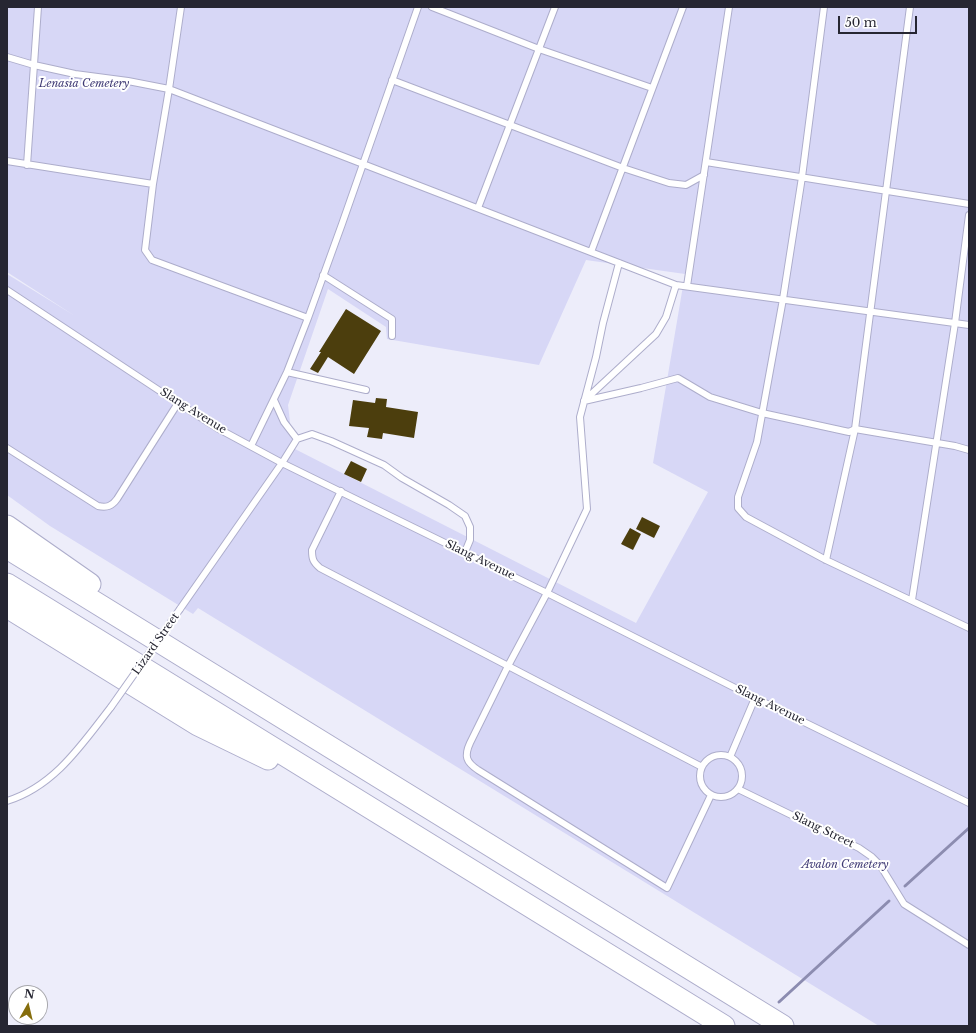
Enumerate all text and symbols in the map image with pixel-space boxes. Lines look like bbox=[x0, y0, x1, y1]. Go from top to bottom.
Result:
scale bar bbox=[840, 8, 919, 34]
text: 50 m bbox=[845, 15, 877, 30]
park label: Lenasia Cemetery bbox=[39, 77, 129, 91]
street label: Slang Avenue bbox=[157, 385, 229, 437]
street label: Slang Avenue bbox=[443, 537, 517, 583]
street label: Lizard Street bbox=[130, 610, 182, 678]
street label: Slang Avenue bbox=[733, 682, 807, 728]
street label: Slang Street bbox=[790, 809, 856, 851]
park label: Avalon Cemetery bbox=[802, 858, 888, 872]
north arrow bbox=[8, 985, 48, 1025]
text: N bbox=[23, 986, 36, 1002]

